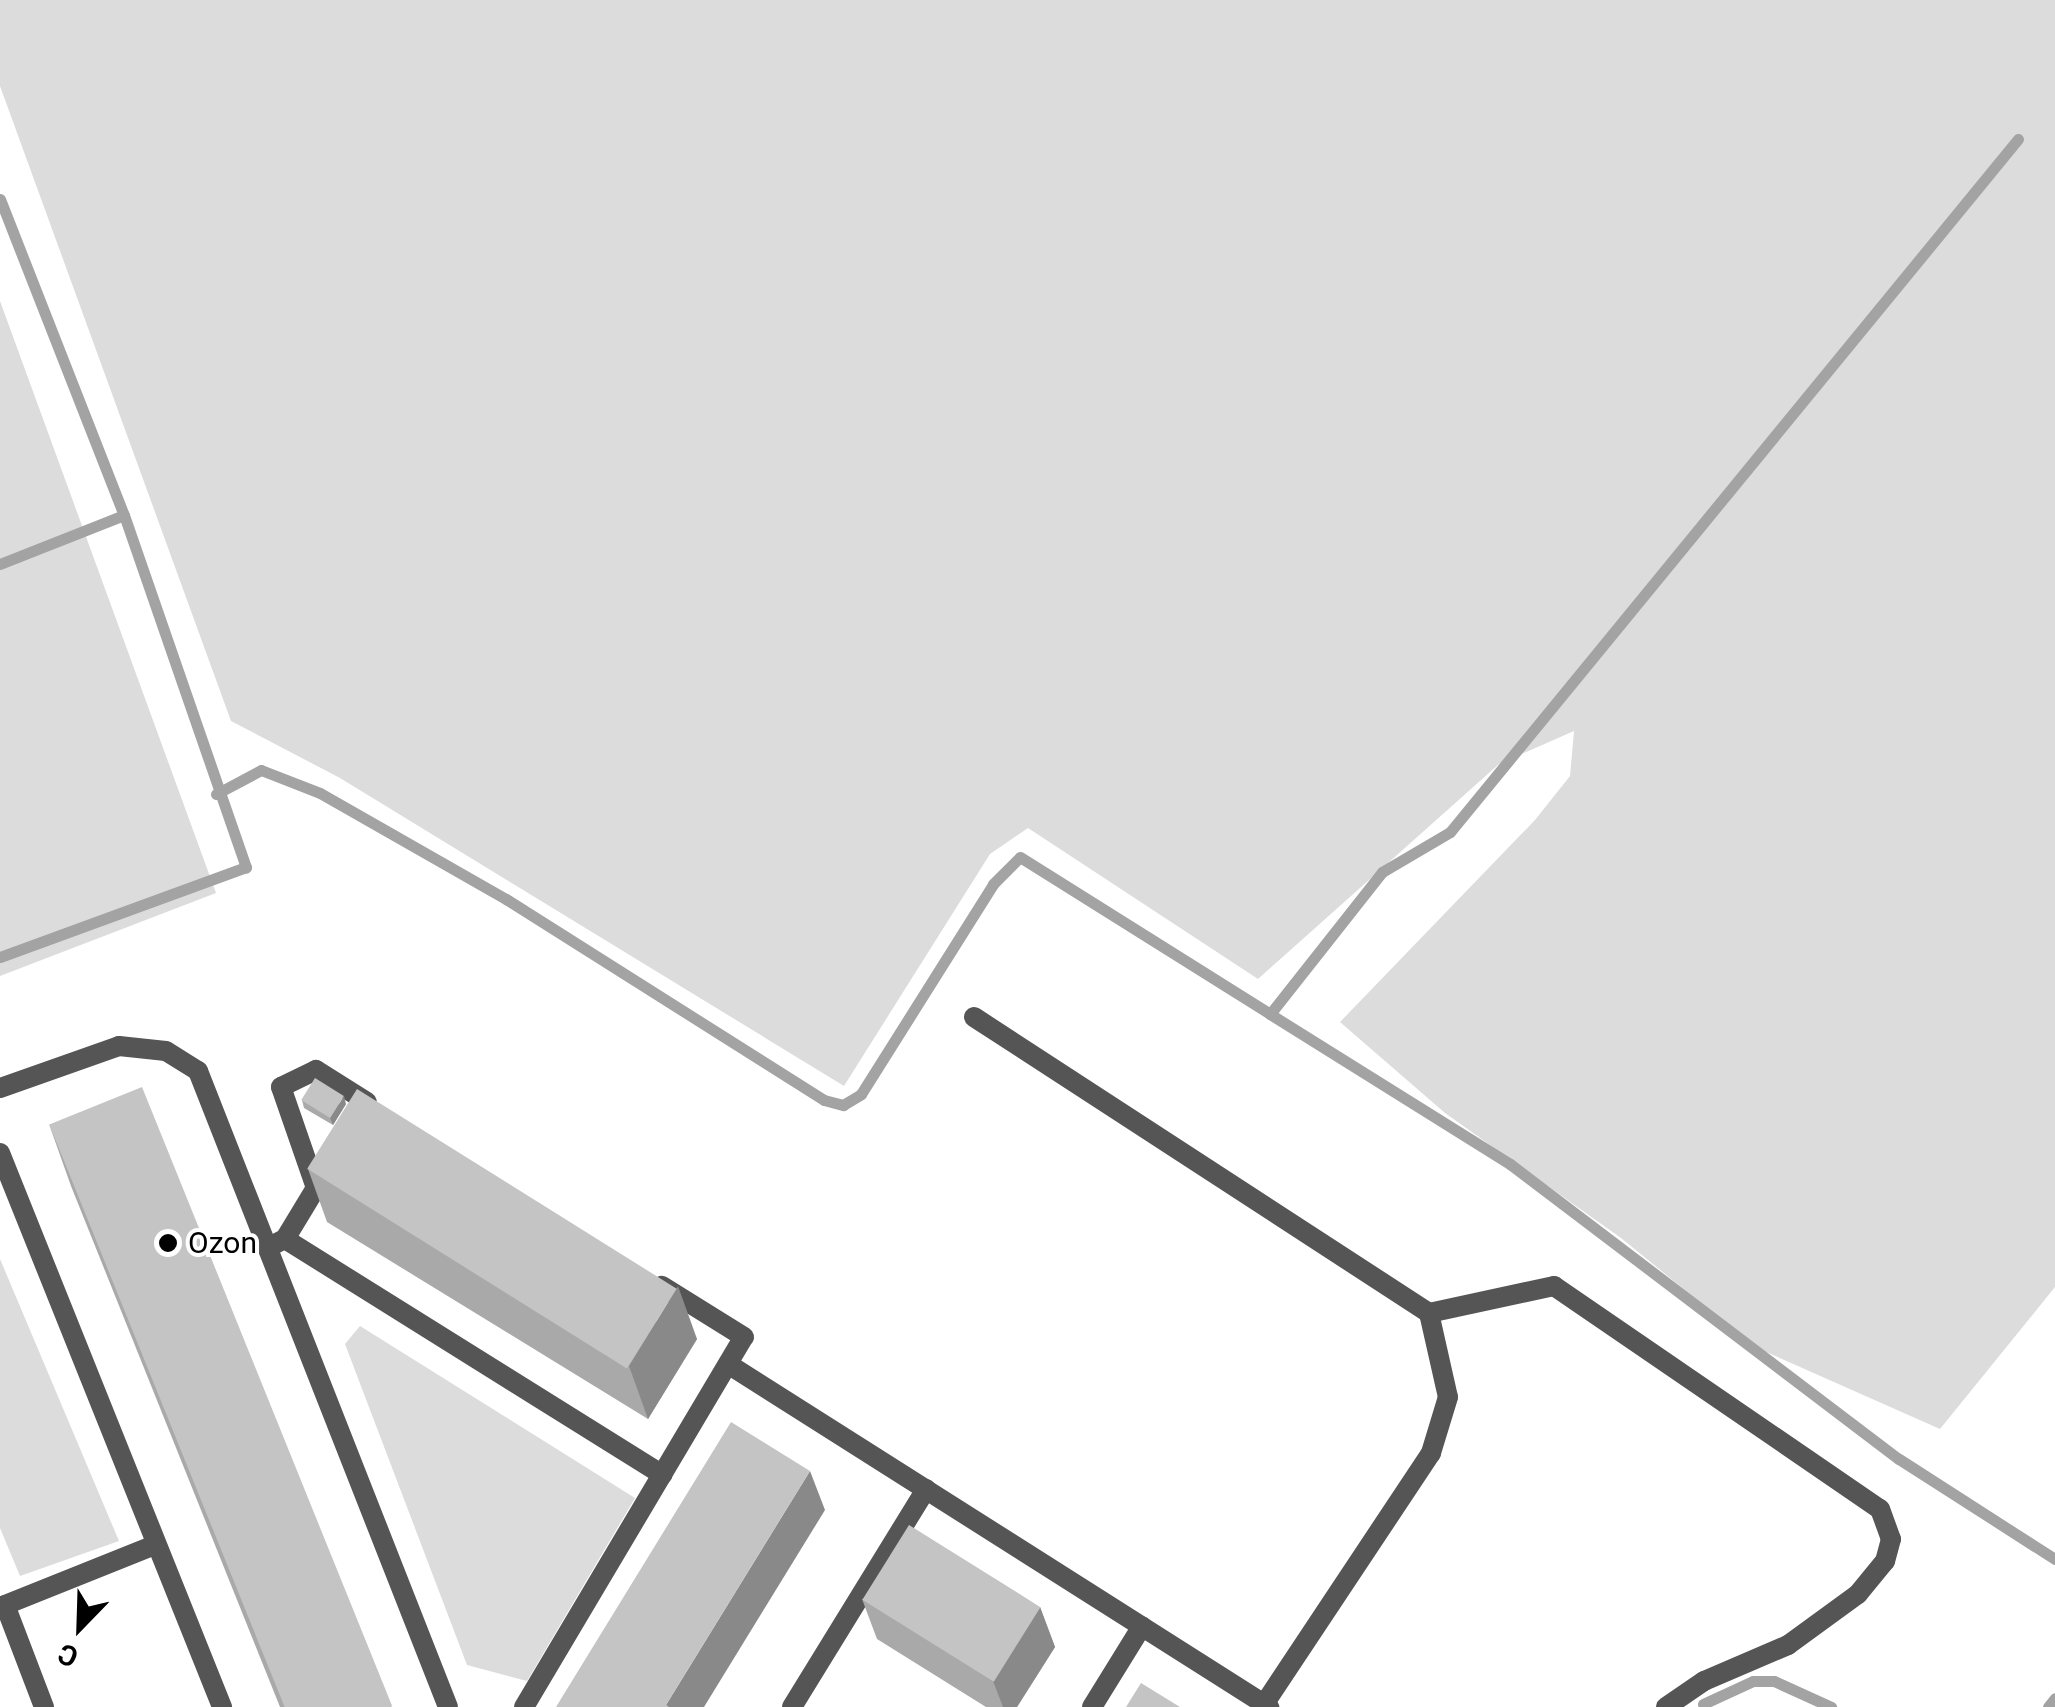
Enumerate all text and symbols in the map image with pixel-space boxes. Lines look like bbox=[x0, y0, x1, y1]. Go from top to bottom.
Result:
place label: Ozon bbox=[188, 1225, 257, 1261]
marker: Ozon bbox=[157, 1232, 179, 1254]
north arrow bbox=[30, 1577, 130, 1677]
text: С bbox=[53, 1636, 83, 1674]

